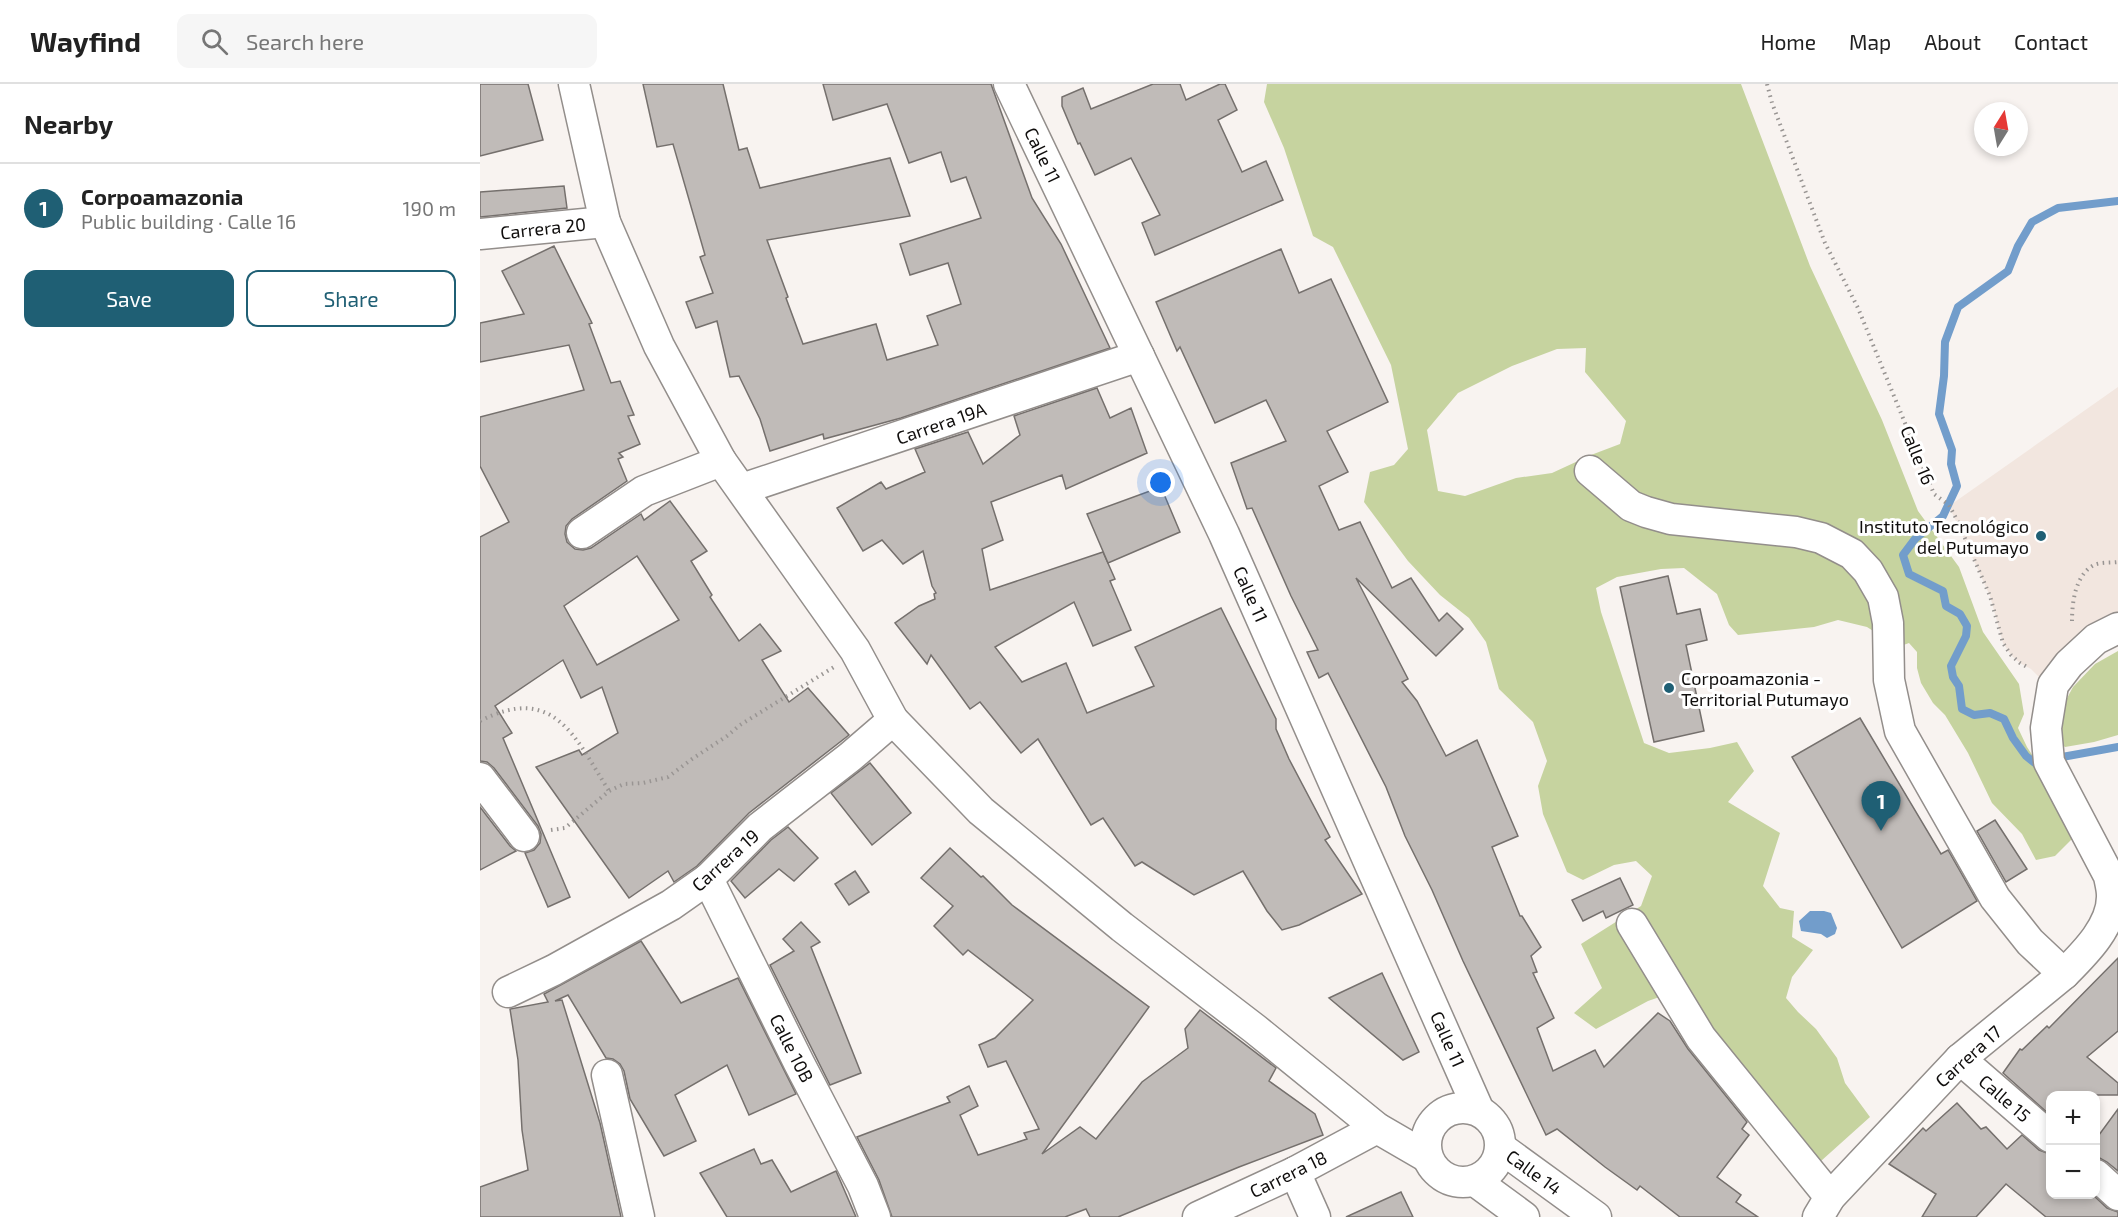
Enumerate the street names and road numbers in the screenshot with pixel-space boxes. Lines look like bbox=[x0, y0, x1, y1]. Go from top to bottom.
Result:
street label: Calle 11 bbox=[1020, 124, 1066, 186]
street label: Carrera 20 bbox=[499, 213, 587, 243]
street label: Carrera 19A bbox=[893, 397, 990, 449]
street label: Calle 16 bbox=[1896, 422, 1940, 488]
street label: Calle 11 bbox=[1229, 563, 1273, 625]
street label: Carrera 19 bbox=[687, 824, 763, 896]
street label: Calle 11 bbox=[1426, 1008, 1470, 1070]
street label: Calle 10B bbox=[765, 1010, 819, 1086]
street label: Carrera 17 bbox=[1930, 1021, 2006, 1091]
street label: Calle 15 bbox=[1975, 1070, 2035, 1126]
street label: Calle 14 bbox=[1502, 1145, 1566, 1199]
street label: Carrera 18 bbox=[1246, 1146, 1330, 1202]

